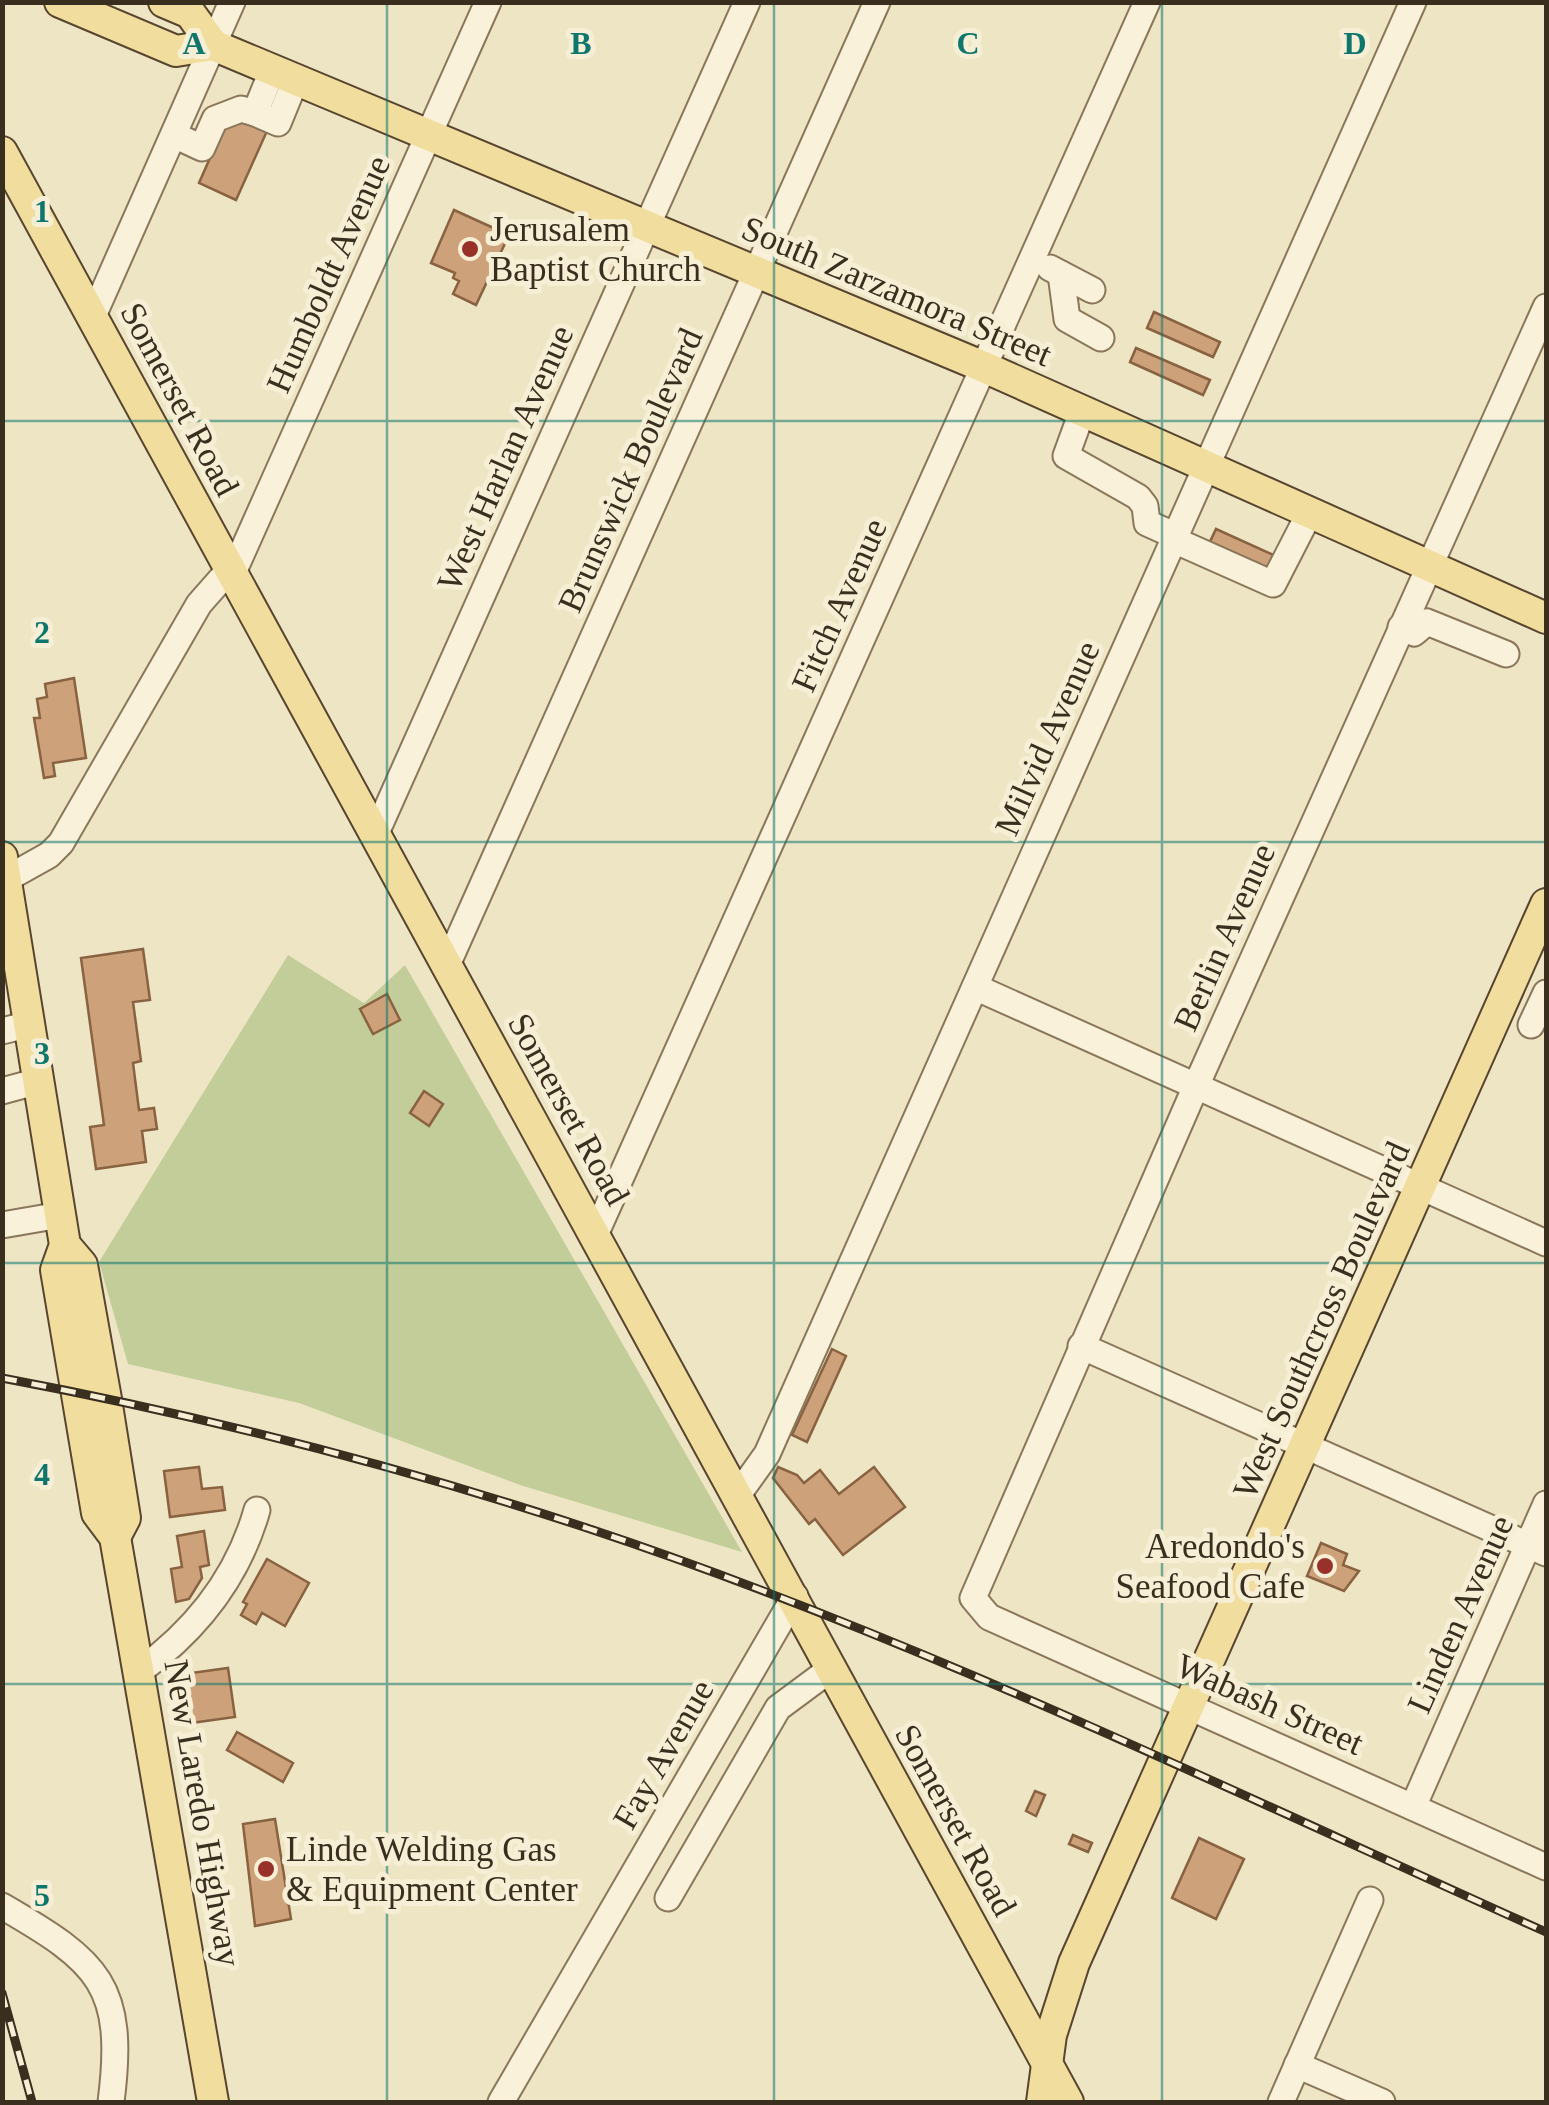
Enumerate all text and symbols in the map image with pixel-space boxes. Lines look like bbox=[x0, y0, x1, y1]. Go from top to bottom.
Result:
text: A bbox=[182, 25, 206, 61]
text: B bbox=[570, 25, 592, 61]
text: C bbox=[956, 25, 980, 61]
text: D bbox=[1343, 25, 1367, 61]
street label: Humboldt Avenue bbox=[259, 150, 398, 399]
text: 1 bbox=[34, 193, 50, 229]
street label: South Zarzamora Street bbox=[736, 209, 1058, 374]
place label: Jerusalem Baptist Church bbox=[490, 210, 701, 289]
marker: Jerusalem Baptist Church bbox=[459, 238, 481, 260]
street label: Somerset Road bbox=[112, 296, 247, 503]
street label: West Harlan Avenue bbox=[429, 320, 581, 597]
street label: Brunswick Boulevard bbox=[550, 322, 711, 618]
street label: Fitch Avenue bbox=[784, 513, 895, 698]
text: 2 bbox=[34, 614, 50, 650]
street label: Milvid Avenue bbox=[987, 635, 1108, 841]
street label: Berlin Avenue bbox=[1166, 838, 1283, 1037]
street label: Somerset Road bbox=[500, 1007, 637, 1212]
text: 3 bbox=[34, 1035, 50, 1071]
street label: West Southcross Boulevard bbox=[1225, 1135, 1418, 1504]
text: 4 bbox=[34, 1456, 50, 1492]
street label: Linden Avenue bbox=[1399, 1509, 1521, 1719]
place label: Aredondo's Seafood Cafe bbox=[1115, 1527, 1305, 1606]
marker: Aredondo's Seafood Cafe bbox=[1314, 1555, 1336, 1577]
street label: Wabash Street bbox=[1170, 1646, 1369, 1763]
street label: New Laredo Highway bbox=[156, 1657, 249, 1970]
street label: Fay Avenue bbox=[605, 1673, 722, 1836]
street label: Somerset Road bbox=[887, 1718, 1024, 1923]
place label: Linde Welding Gas & Equipment Center bbox=[286, 1830, 578, 1909]
marker: Linde Welding Gas & Equipment Center bbox=[255, 1858, 277, 1880]
text: 5 bbox=[34, 1877, 50, 1913]

